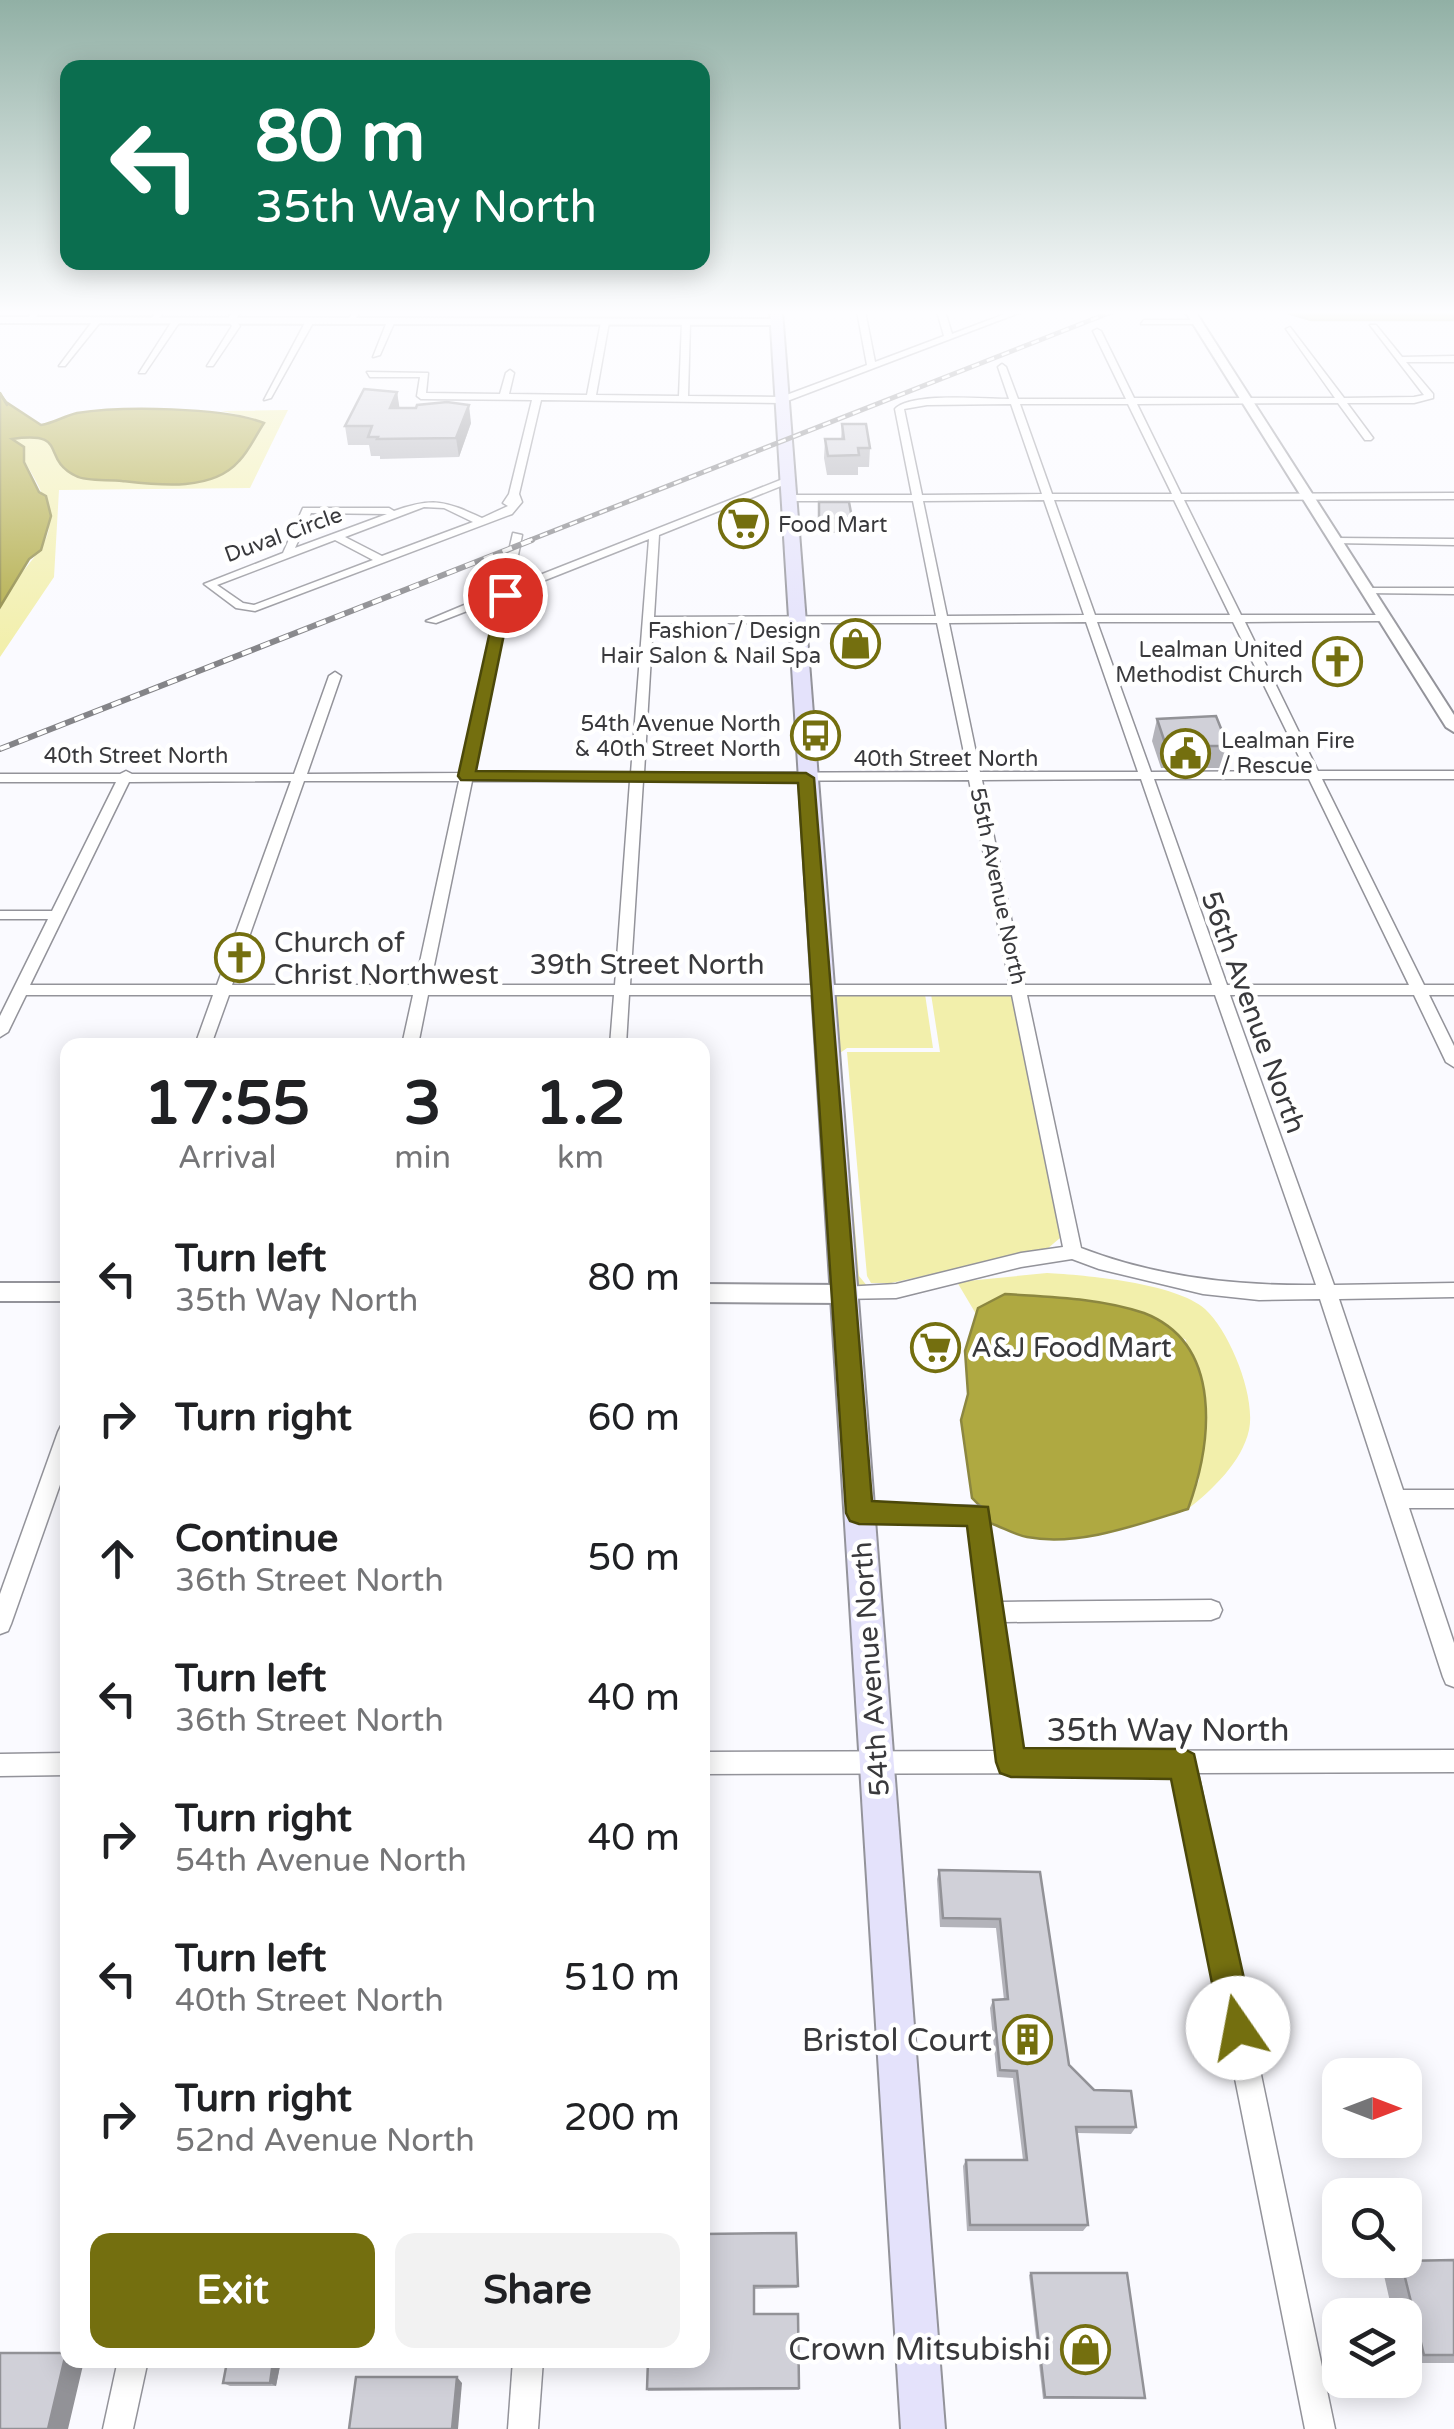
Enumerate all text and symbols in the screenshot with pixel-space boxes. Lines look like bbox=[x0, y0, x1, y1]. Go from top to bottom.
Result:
text: 80 m bbox=[255, 96, 425, 180]
icon: left bbox=[90, 100, 220, 230]
text: 35th Way North bbox=[255, 181, 597, 235]
supermarket icon: Food Mart bbox=[717, 498, 769, 550]
street label: Duval Circle bbox=[221, 502, 346, 568]
place label: Food Mart bbox=[778, 512, 887, 538]
pin bbox=[463, 553, 548, 638]
icon: arrive bbox=[478, 568, 533, 623]
shop icon: Fashion / Design Hair Salon & Nail Spa bbox=[830, 617, 882, 669]
place label: Fashion / Design Hair Salon & Nail Spa bbox=[600, 618, 821, 669]
church icon: Lealman United Methodist Church bbox=[1312, 636, 1364, 688]
place label: Lealman United Methodist Church bbox=[1115, 637, 1303, 688]
bus stop icon: 54th Avenue North & 40th Street North bbox=[790, 710, 842, 762]
place label: 54th Avenue North & 40th Street North bbox=[574, 711, 781, 762]
public building icon: Lealman Fire / Rescue bbox=[1160, 727, 1212, 779]
place label: Lealman Fire / Rescue bbox=[1221, 728, 1355, 779]
street label: 40th Street North bbox=[44, 743, 228, 769]
street label: 40th Street North bbox=[854, 746, 1038, 772]
street label: 55th Avenue North bbox=[964, 785, 1032, 987]
street label: 56th Avenue North bbox=[1193, 887, 1313, 1138]
place label: Church of Christ Northwest bbox=[274, 926, 499, 992]
church icon: Church of Christ Northwest bbox=[213, 932, 265, 984]
street label: 39th Street North bbox=[529, 948, 765, 982]
text: 17:55 bbox=[144, 1068, 310, 1140]
text: 3 bbox=[404, 1068, 442, 1140]
text: 1.2 bbox=[535, 1068, 626, 1140]
text: Arrival bbox=[178, 1139, 277, 1177]
text: min bbox=[394, 1139, 451, 1177]
text: km bbox=[557, 1139, 604, 1177]
text: Turn left bbox=[175, 1236, 326, 1282]
icon: left bbox=[90, 1251, 145, 1306]
text: 80 m bbox=[588, 1255, 680, 1301]
text: 35th Way North bbox=[175, 1282, 418, 1320]
supermarket icon: A&J Food Mart bbox=[910, 1321, 962, 1373]
place label: A&J Food Mart bbox=[971, 1331, 1172, 1365]
icon: right bbox=[90, 1391, 145, 1446]
text: Turn right bbox=[175, 1395, 352, 1441]
text: 60 m bbox=[588, 1395, 680, 1441]
text: Continue bbox=[175, 1516, 338, 1562]
icon: ahead bbox=[90, 1531, 145, 1586]
text: 50 m bbox=[588, 1535, 680, 1581]
street label: 54th Avenue North bbox=[845, 1540, 897, 1797]
text: 36th Street North bbox=[175, 1562, 444, 1600]
text: Turn left bbox=[175, 1656, 326, 1702]
icon: left bbox=[90, 1671, 145, 1726]
text: 40 m bbox=[588, 1675, 680, 1721]
text: 36th Street North bbox=[175, 1702, 444, 1740]
street label: 35th Way North bbox=[1046, 1712, 1290, 1750]
text: Turn right bbox=[175, 1796, 352, 1842]
icon: right bbox=[90, 1811, 145, 1866]
text: 40 m bbox=[588, 1815, 680, 1861]
text: 54th Avenue North bbox=[175, 1842, 467, 1880]
text: Turn left bbox=[175, 1936, 326, 1982]
icon: left bbox=[90, 1951, 145, 2006]
text: 510 m bbox=[564, 1955, 680, 2001]
position arrow bbox=[1186, 1976, 1290, 2080]
text: 40th Street North bbox=[175, 1982, 444, 2020]
building icon: Bristol Court bbox=[1001, 2014, 1053, 2066]
place label: Bristol Court bbox=[802, 2022, 992, 2060]
north arrow bbox=[1322, 2058, 1422, 2158]
map controls bbox=[1322, 2058, 1422, 2398]
text: Turn right bbox=[175, 2076, 352, 2122]
icon: right bbox=[90, 2091, 145, 2146]
text: 200 m bbox=[564, 2095, 680, 2141]
text: 52nd Avenue North bbox=[175, 2122, 475, 2160]
button: search bbox=[1322, 2178, 1422, 2278]
button: Exit bbox=[90, 2233, 375, 2348]
button: Share bbox=[395, 2233, 680, 2348]
button: layers bbox=[1322, 2298, 1422, 2398]
shop icon: Crown Mitsubishi bbox=[1060, 2323, 1112, 2375]
place label: Crown Mitsubishi bbox=[788, 2331, 1051, 2369]

